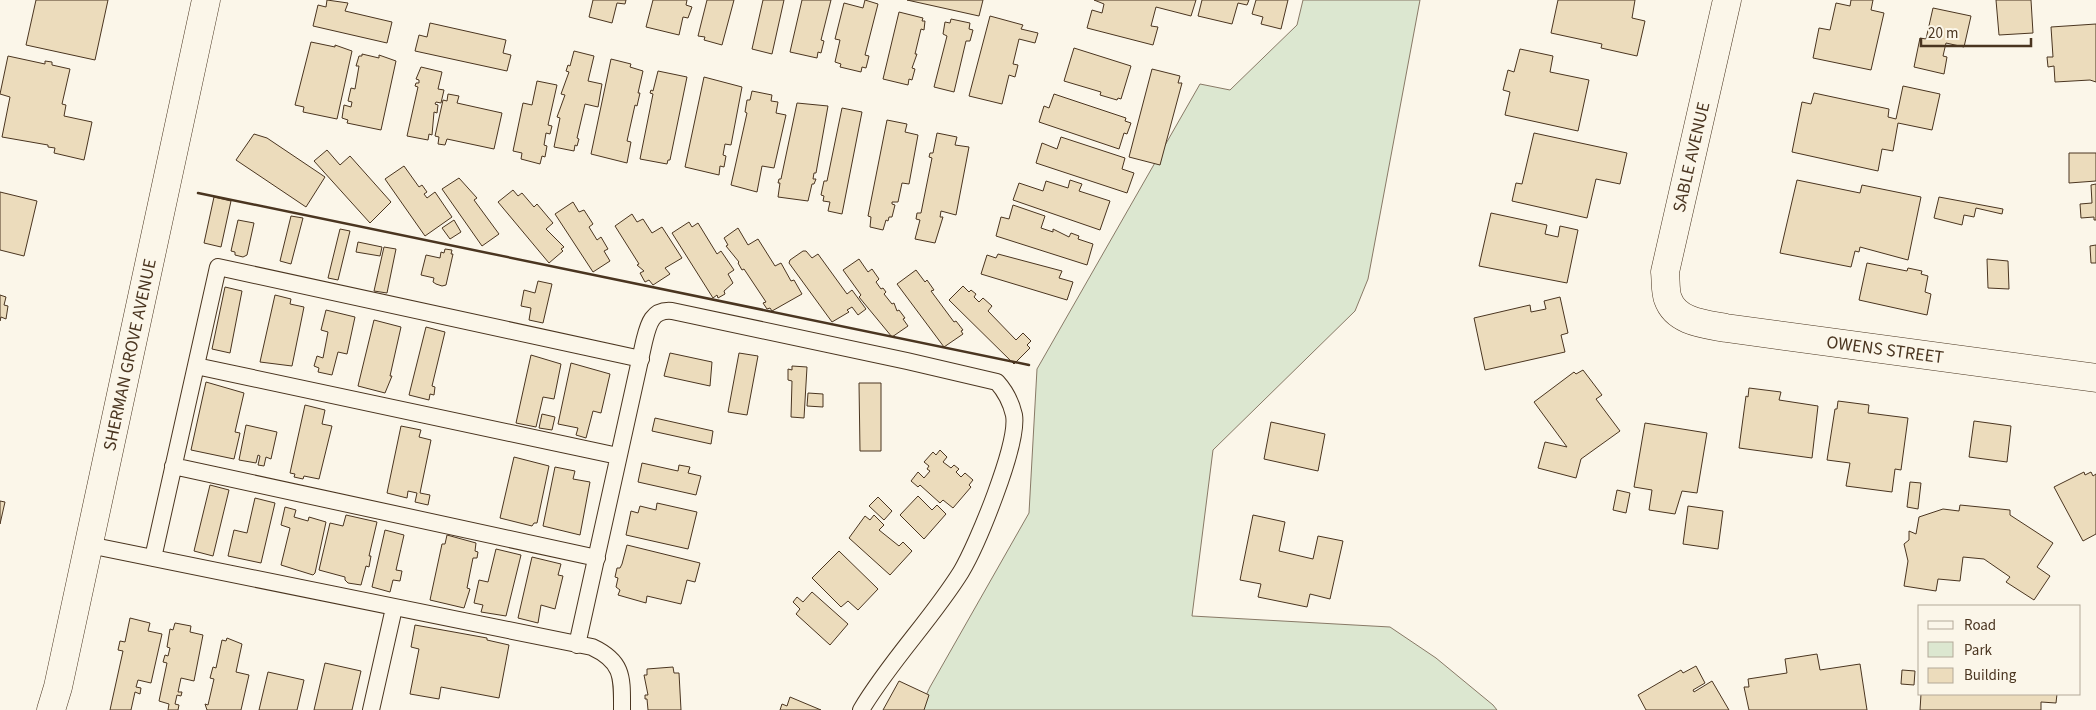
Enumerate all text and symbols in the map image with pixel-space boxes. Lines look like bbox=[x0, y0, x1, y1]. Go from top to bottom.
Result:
scale bar bbox=[1921, 15, 2031, 47]
text: 20 m bbox=[1928, 23, 1958, 44]
street label: SABLE AVENUE bbox=[1667, 99, 1716, 215]
street label: SHERMAN GROVE AVENUE bbox=[97, 256, 163, 453]
street label: OWENS STREET bbox=[1825, 330, 1946, 370]
legend bbox=[1918, 605, 2081, 695]
text: Road bbox=[1964, 615, 1996, 636]
text: Park bbox=[1964, 640, 1993, 661]
text: Building bbox=[1964, 665, 2017, 686]

